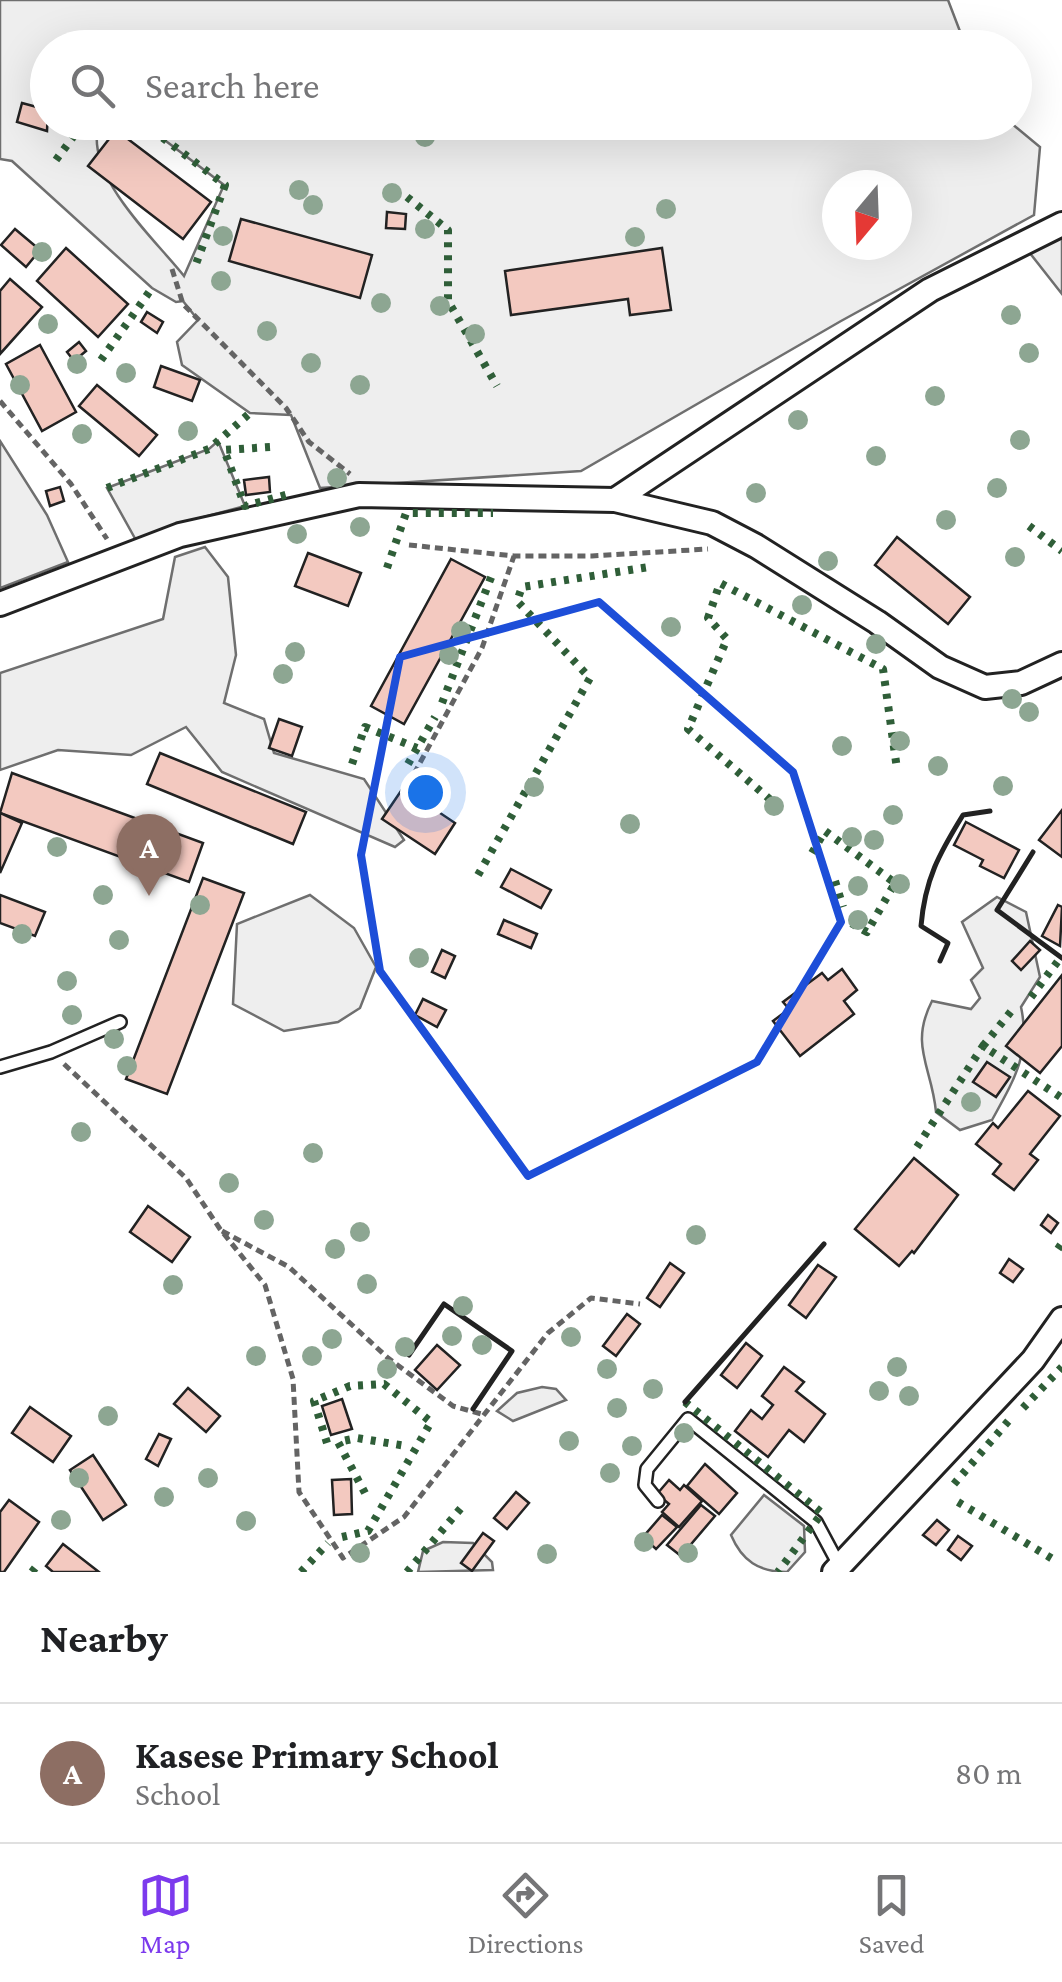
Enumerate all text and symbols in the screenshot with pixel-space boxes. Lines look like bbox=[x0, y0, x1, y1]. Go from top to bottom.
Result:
search box bbox=[30, 30, 1032, 140]
icon: search bbox=[65, 58, 120, 113]
text: Search here bbox=[145, 64, 319, 106]
north arrow bbox=[822, 170, 912, 260]
your location bbox=[400, 767, 451, 818]
pin: A bbox=[116, 814, 182, 896]
text: Nearby bbox=[40, 1614, 168, 1661]
text: Kasese Primary School bbox=[135, 1734, 499, 1776]
text: A bbox=[63, 1755, 82, 1791]
text: 80 m bbox=[955, 1755, 1022, 1791]
text: School bbox=[135, 1776, 220, 1812]
tab: Map bbox=[138, 1868, 193, 1959]
tab: Directions bbox=[468, 1868, 584, 1959]
tab: Saved bbox=[859, 1868, 924, 1959]

